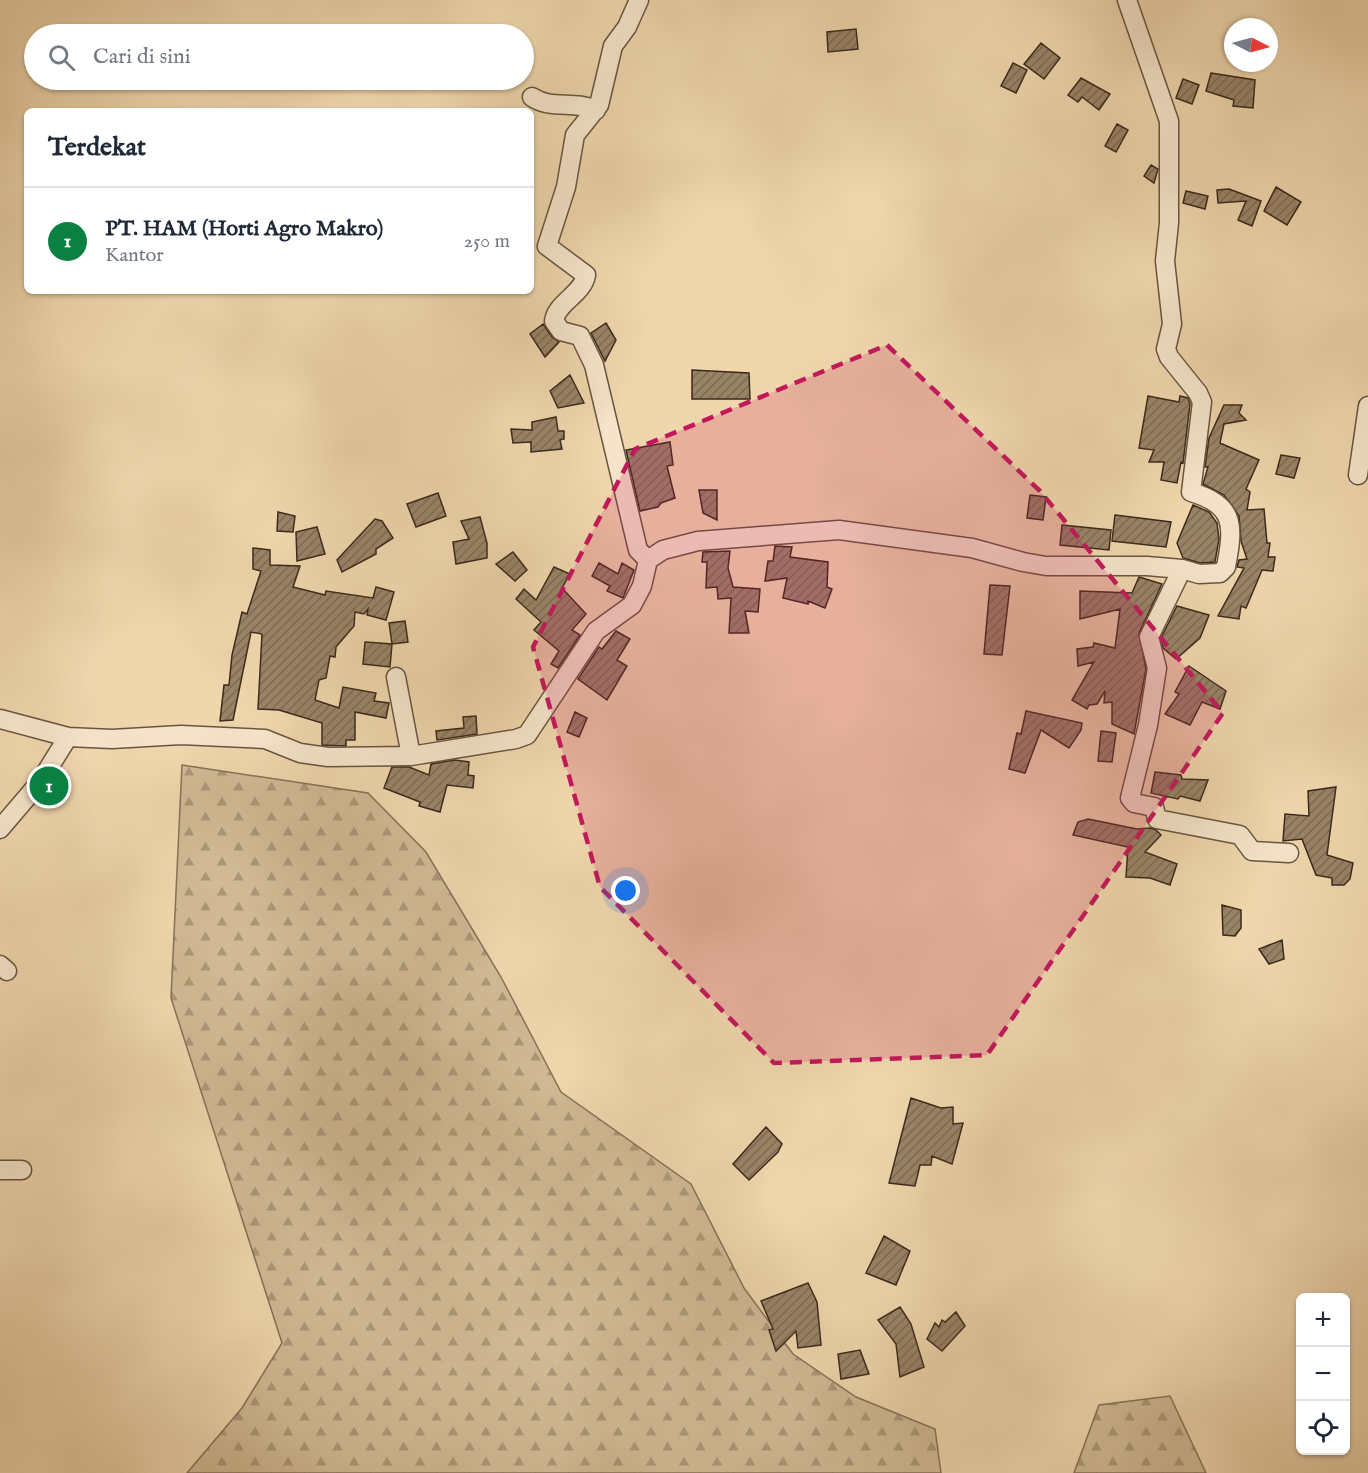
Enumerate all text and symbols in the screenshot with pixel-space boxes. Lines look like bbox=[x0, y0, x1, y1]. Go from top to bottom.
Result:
north arrow bbox=[1224, 18, 1278, 72]
search box bbox=[24, 24, 534, 90]
icon: search bbox=[45, 41, 78, 74]
text: Cari di sini bbox=[93, 43, 191, 71]
text: Terdekat bbox=[48, 131, 146, 164]
text: PT. HAM (Horti Agro Makro) bbox=[105, 215, 383, 243]
text: 1 bbox=[64, 229, 71, 254]
text: 250 m bbox=[464, 229, 510, 254]
text: Kantor bbox=[105, 243, 164, 268]
pin: 1 bbox=[29, 764, 68, 808]
your location bbox=[611, 876, 640, 905]
map controls bbox=[1296, 1293, 1350, 1455]
button: + bbox=[1296, 1293, 1350, 1347]
button: − bbox=[1296, 1347, 1350, 1401]
button: locate bbox=[1296, 1401, 1350, 1455]

